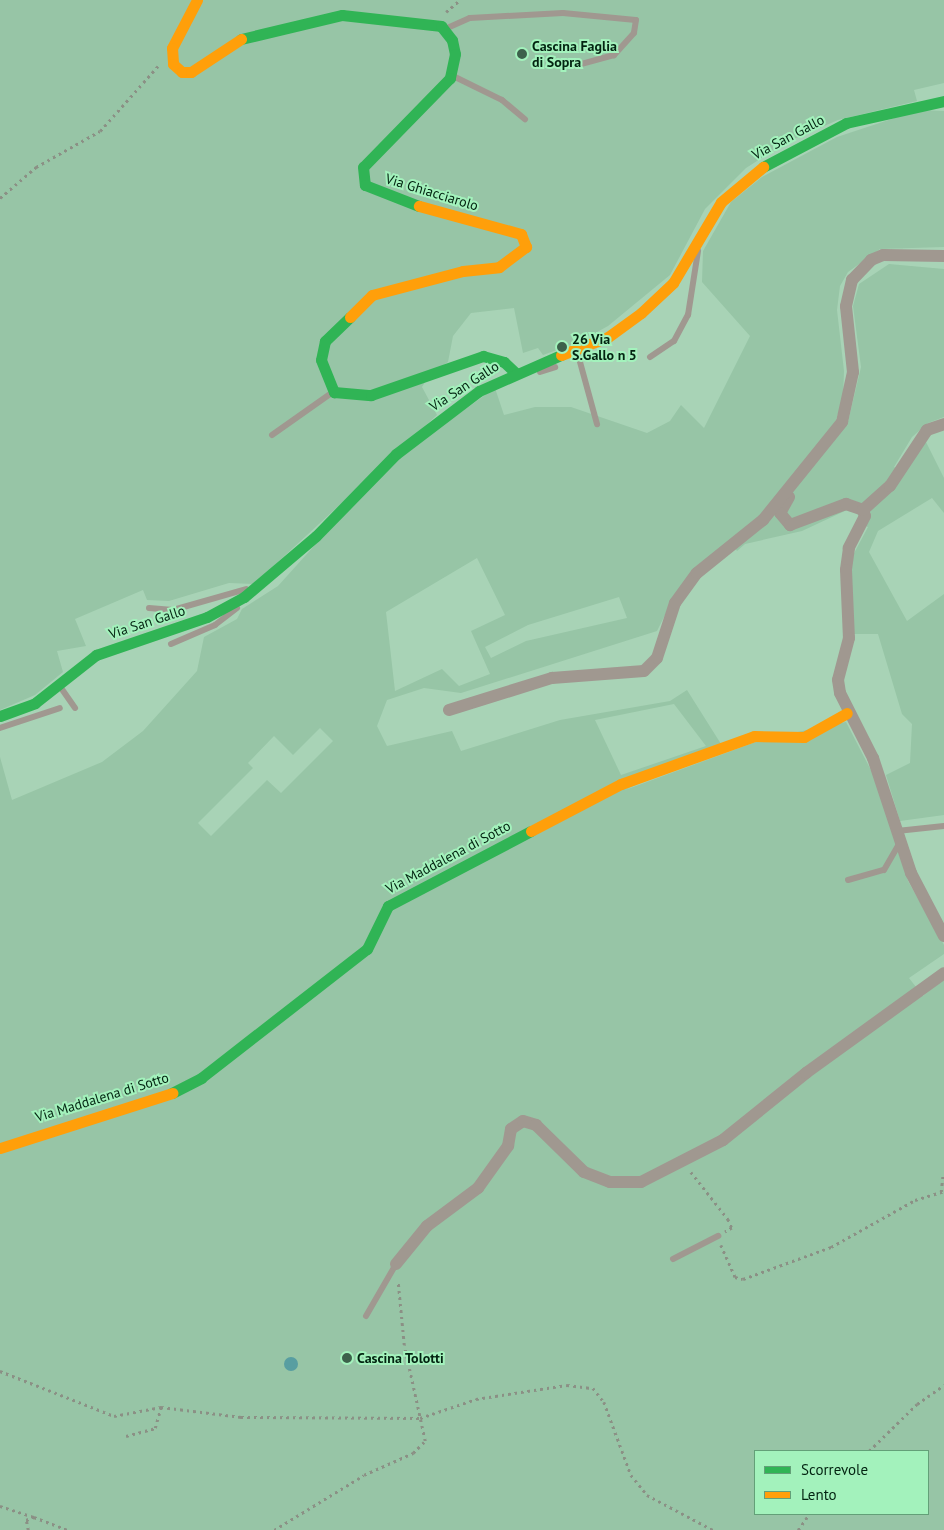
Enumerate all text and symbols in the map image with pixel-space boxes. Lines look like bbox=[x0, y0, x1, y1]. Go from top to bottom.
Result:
place label: Cascina Faglia di Sopra bbox=[532, 38, 617, 70]
marker: Cascina Faglia di Sopra bbox=[516, 48, 528, 60]
street label: Via San Gallo bbox=[749, 111, 827, 163]
street label: Via Ghiacciarolo bbox=[384, 170, 480, 214]
place label: 26 Via S.Gallo n 5 bbox=[572, 331, 637, 364]
marker: 26 Via S.Gallo n 5 bbox=[556, 341, 568, 353]
street label: Via San Gallo bbox=[426, 357, 502, 415]
street label: Via San Gallo bbox=[107, 602, 187, 642]
street label: Via Maddalena di Sotto bbox=[383, 817, 513, 897]
street label: Via Maddalena di Sotto bbox=[33, 1069, 171, 1125]
place label: Cascina Tolotti bbox=[357, 1350, 444, 1366]
marker: Cascina Tolotti bbox=[341, 1352, 353, 1364]
legend bbox=[754, 1450, 929, 1515]
text: Scorrevole bbox=[801, 1460, 868, 1479]
text: Lento bbox=[801, 1485, 837, 1504]

